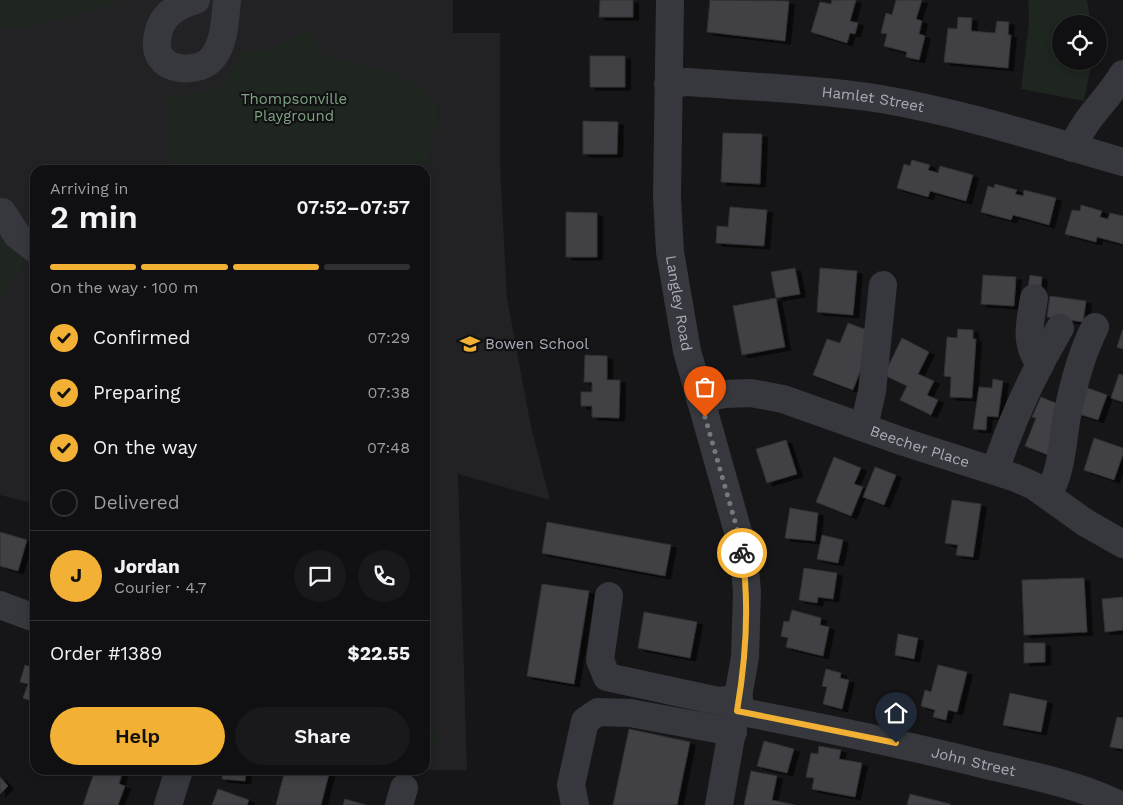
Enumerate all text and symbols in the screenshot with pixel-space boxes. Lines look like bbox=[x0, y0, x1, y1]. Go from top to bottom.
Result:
map controls bbox=[1052, 15, 1107, 70]
button: locate bbox=[1052, 15, 1107, 70]
street label: Hamlet Street bbox=[821, 83, 927, 116]
park label: Thompsonville Playground bbox=[241, 90, 347, 125]
text: Arriving in bbox=[50, 179, 128, 198]
text: 07:52–07:57 bbox=[296, 196, 410, 219]
text: 2 min bbox=[50, 198, 138, 236]
street label: Langley Road bbox=[662, 254, 696, 352]
text: On the way · 100 m bbox=[50, 278, 199, 297]
icon: check bbox=[50, 324, 78, 352]
text: Confirmed bbox=[93, 326, 190, 349]
text: 07:29 bbox=[367, 328, 410, 347]
school or university icon: Bowen School bbox=[459, 333, 481, 355]
place label: Bowen School bbox=[485, 335, 589, 353]
pin bbox=[684, 366, 726, 417]
icon: bag bbox=[691, 373, 719, 401]
icon: check bbox=[50, 379, 78, 407]
text: Preparing bbox=[93, 381, 180, 404]
text: 07:38 bbox=[367, 383, 410, 402]
street label: Beecher Place bbox=[868, 422, 972, 471]
icon: check bbox=[50, 434, 78, 462]
text: On the way bbox=[93, 436, 197, 459]
text: 07:48 bbox=[367, 438, 410, 457]
text: Delivered bbox=[93, 491, 180, 514]
courier bbox=[717, 528, 767, 578]
icon: bike bbox=[728, 539, 756, 567]
button: chat bbox=[294, 550, 346, 602]
button: phone bbox=[358, 550, 410, 602]
text: Jordan bbox=[114, 555, 180, 578]
text: J bbox=[70, 564, 82, 587]
text: Courier · 4.7 bbox=[114, 578, 207, 597]
text: Order #1389 bbox=[50, 642, 162, 665]
text: $22.55 bbox=[348, 642, 410, 665]
pin bbox=[875, 692, 917, 743]
icon: home bbox=[882, 699, 910, 727]
button: Help bbox=[50, 707, 225, 765]
button: Share bbox=[235, 707, 410, 765]
street label: John Street bbox=[930, 743, 1018, 781]

